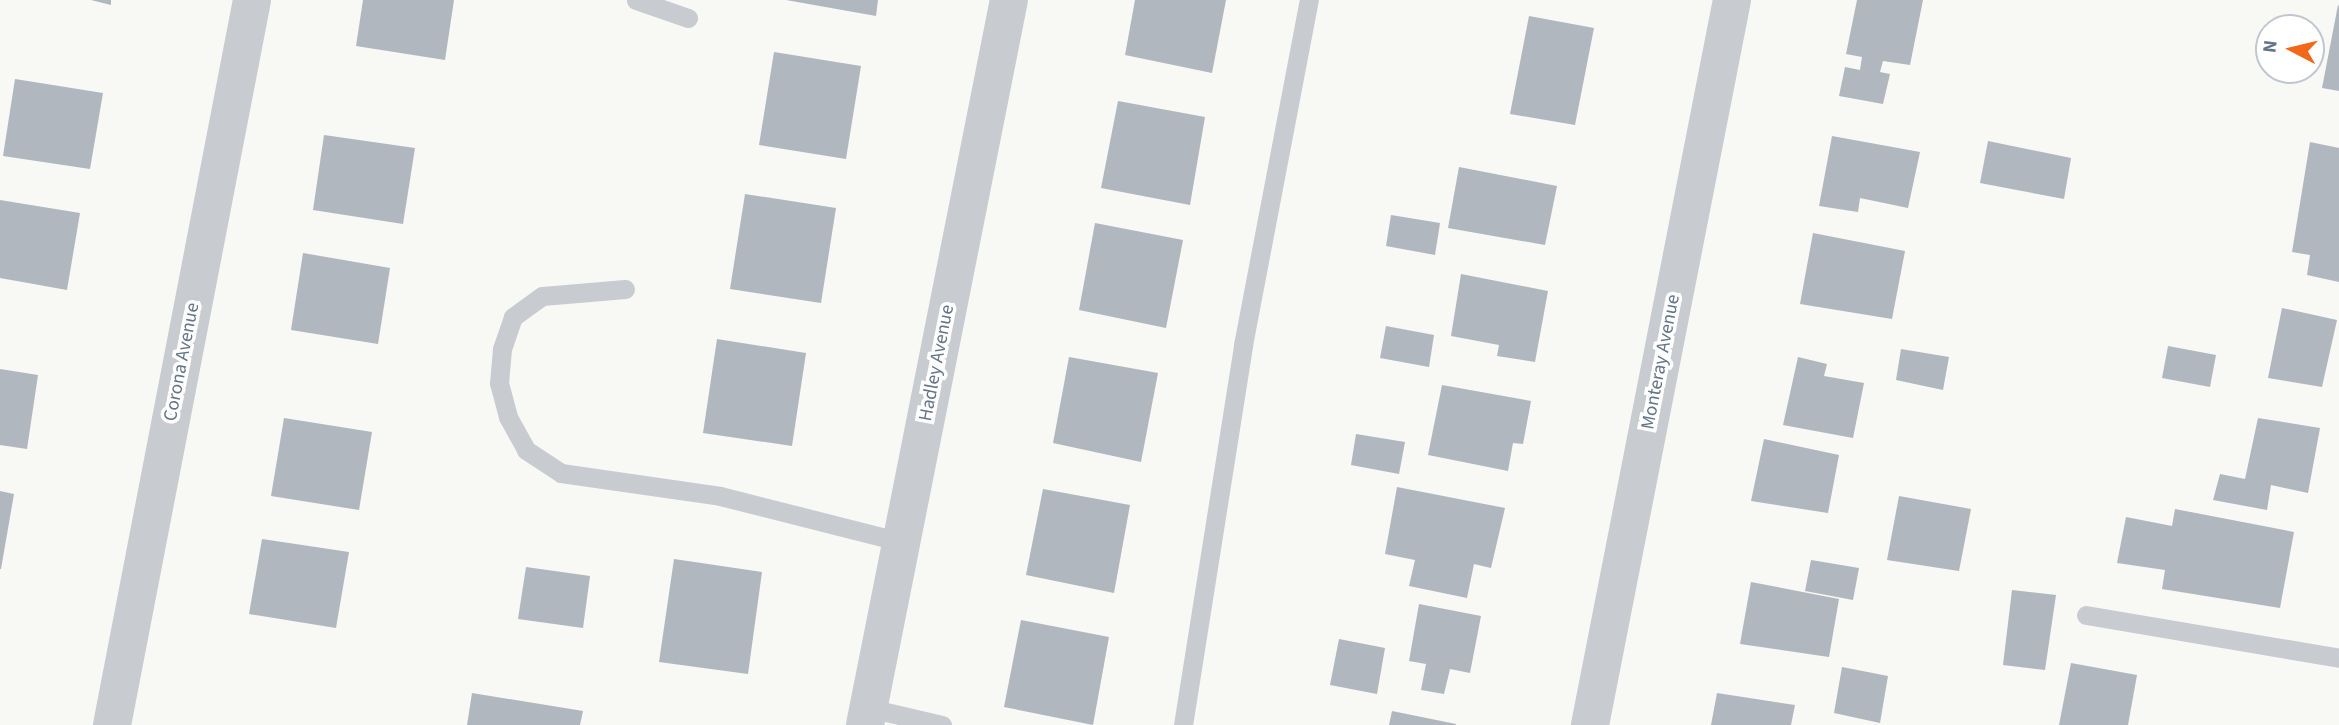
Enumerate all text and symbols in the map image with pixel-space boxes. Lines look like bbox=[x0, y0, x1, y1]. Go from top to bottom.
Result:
north arrow bbox=[2255, 14, 2325, 84]
text: N bbox=[2256, 39, 2285, 55]
street label: Monteray Avenue bbox=[1637, 293, 1685, 431]
street label: Corona Avenue bbox=[159, 301, 205, 423]
street label: Hadley Avenue bbox=[915, 303, 959, 423]

